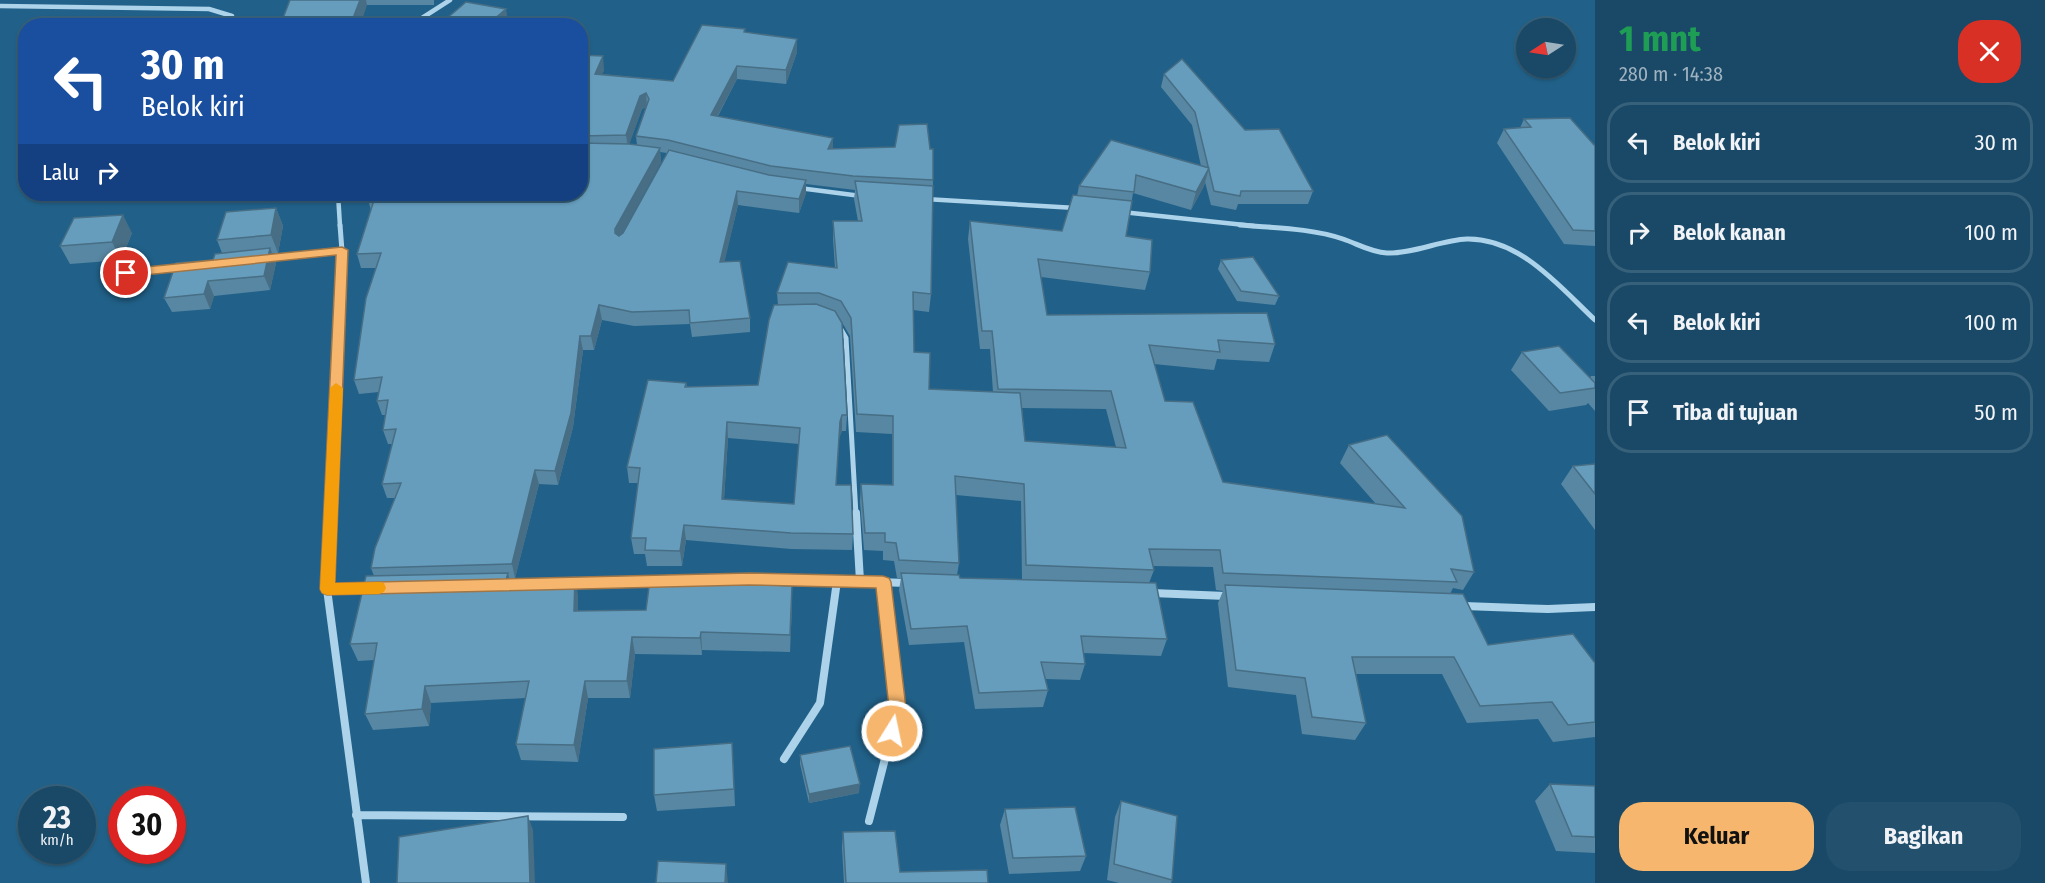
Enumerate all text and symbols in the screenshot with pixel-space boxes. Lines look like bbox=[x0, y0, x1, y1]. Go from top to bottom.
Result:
text: 1 mnt bbox=[1619, 17, 1701, 61]
north arrow bbox=[1516, 18, 1576, 78]
map controls bbox=[1516, 18, 1576, 78]
button: close bbox=[1958, 20, 2021, 83]
text: 30 m bbox=[141, 40, 225, 90]
icon: left bbox=[42, 42, 120, 120]
text: 280 m · 14:38 bbox=[1619, 62, 1723, 86]
text: Belok kiri bbox=[141, 91, 245, 123]
icon: left bbox=[1622, 126, 1655, 159]
text: Belok kiri bbox=[1673, 129, 1761, 156]
text: 30 m bbox=[1975, 129, 2018, 156]
icon: right bbox=[91, 156, 124, 189]
text: Lalu bbox=[42, 159, 79, 186]
icon: right bbox=[1622, 216, 1655, 249]
text: Belok kanan bbox=[1673, 219, 1786, 246]
text: 100 m bbox=[1964, 219, 2018, 246]
pin bbox=[100, 247, 151, 298]
icon: arrive bbox=[109, 256, 142, 289]
icon: left bbox=[1622, 306, 1655, 339]
text: Belok kiri bbox=[1673, 309, 1761, 336]
text: 100 m bbox=[1964, 309, 2018, 336]
icon: arrive bbox=[1622, 396, 1655, 429]
text: Tiba di tujuan bbox=[1673, 399, 1798, 426]
text: 50 m bbox=[1974, 399, 2018, 426]
position arrow bbox=[860, 699, 924, 763]
speed limit sign: 30 bbox=[108, 786, 186, 864]
text: 23 bbox=[43, 800, 71, 836]
button: Keluar bbox=[1619, 802, 1814, 871]
button: Bagikan bbox=[1826, 802, 2021, 871]
text: km/h bbox=[40, 831, 74, 849]

